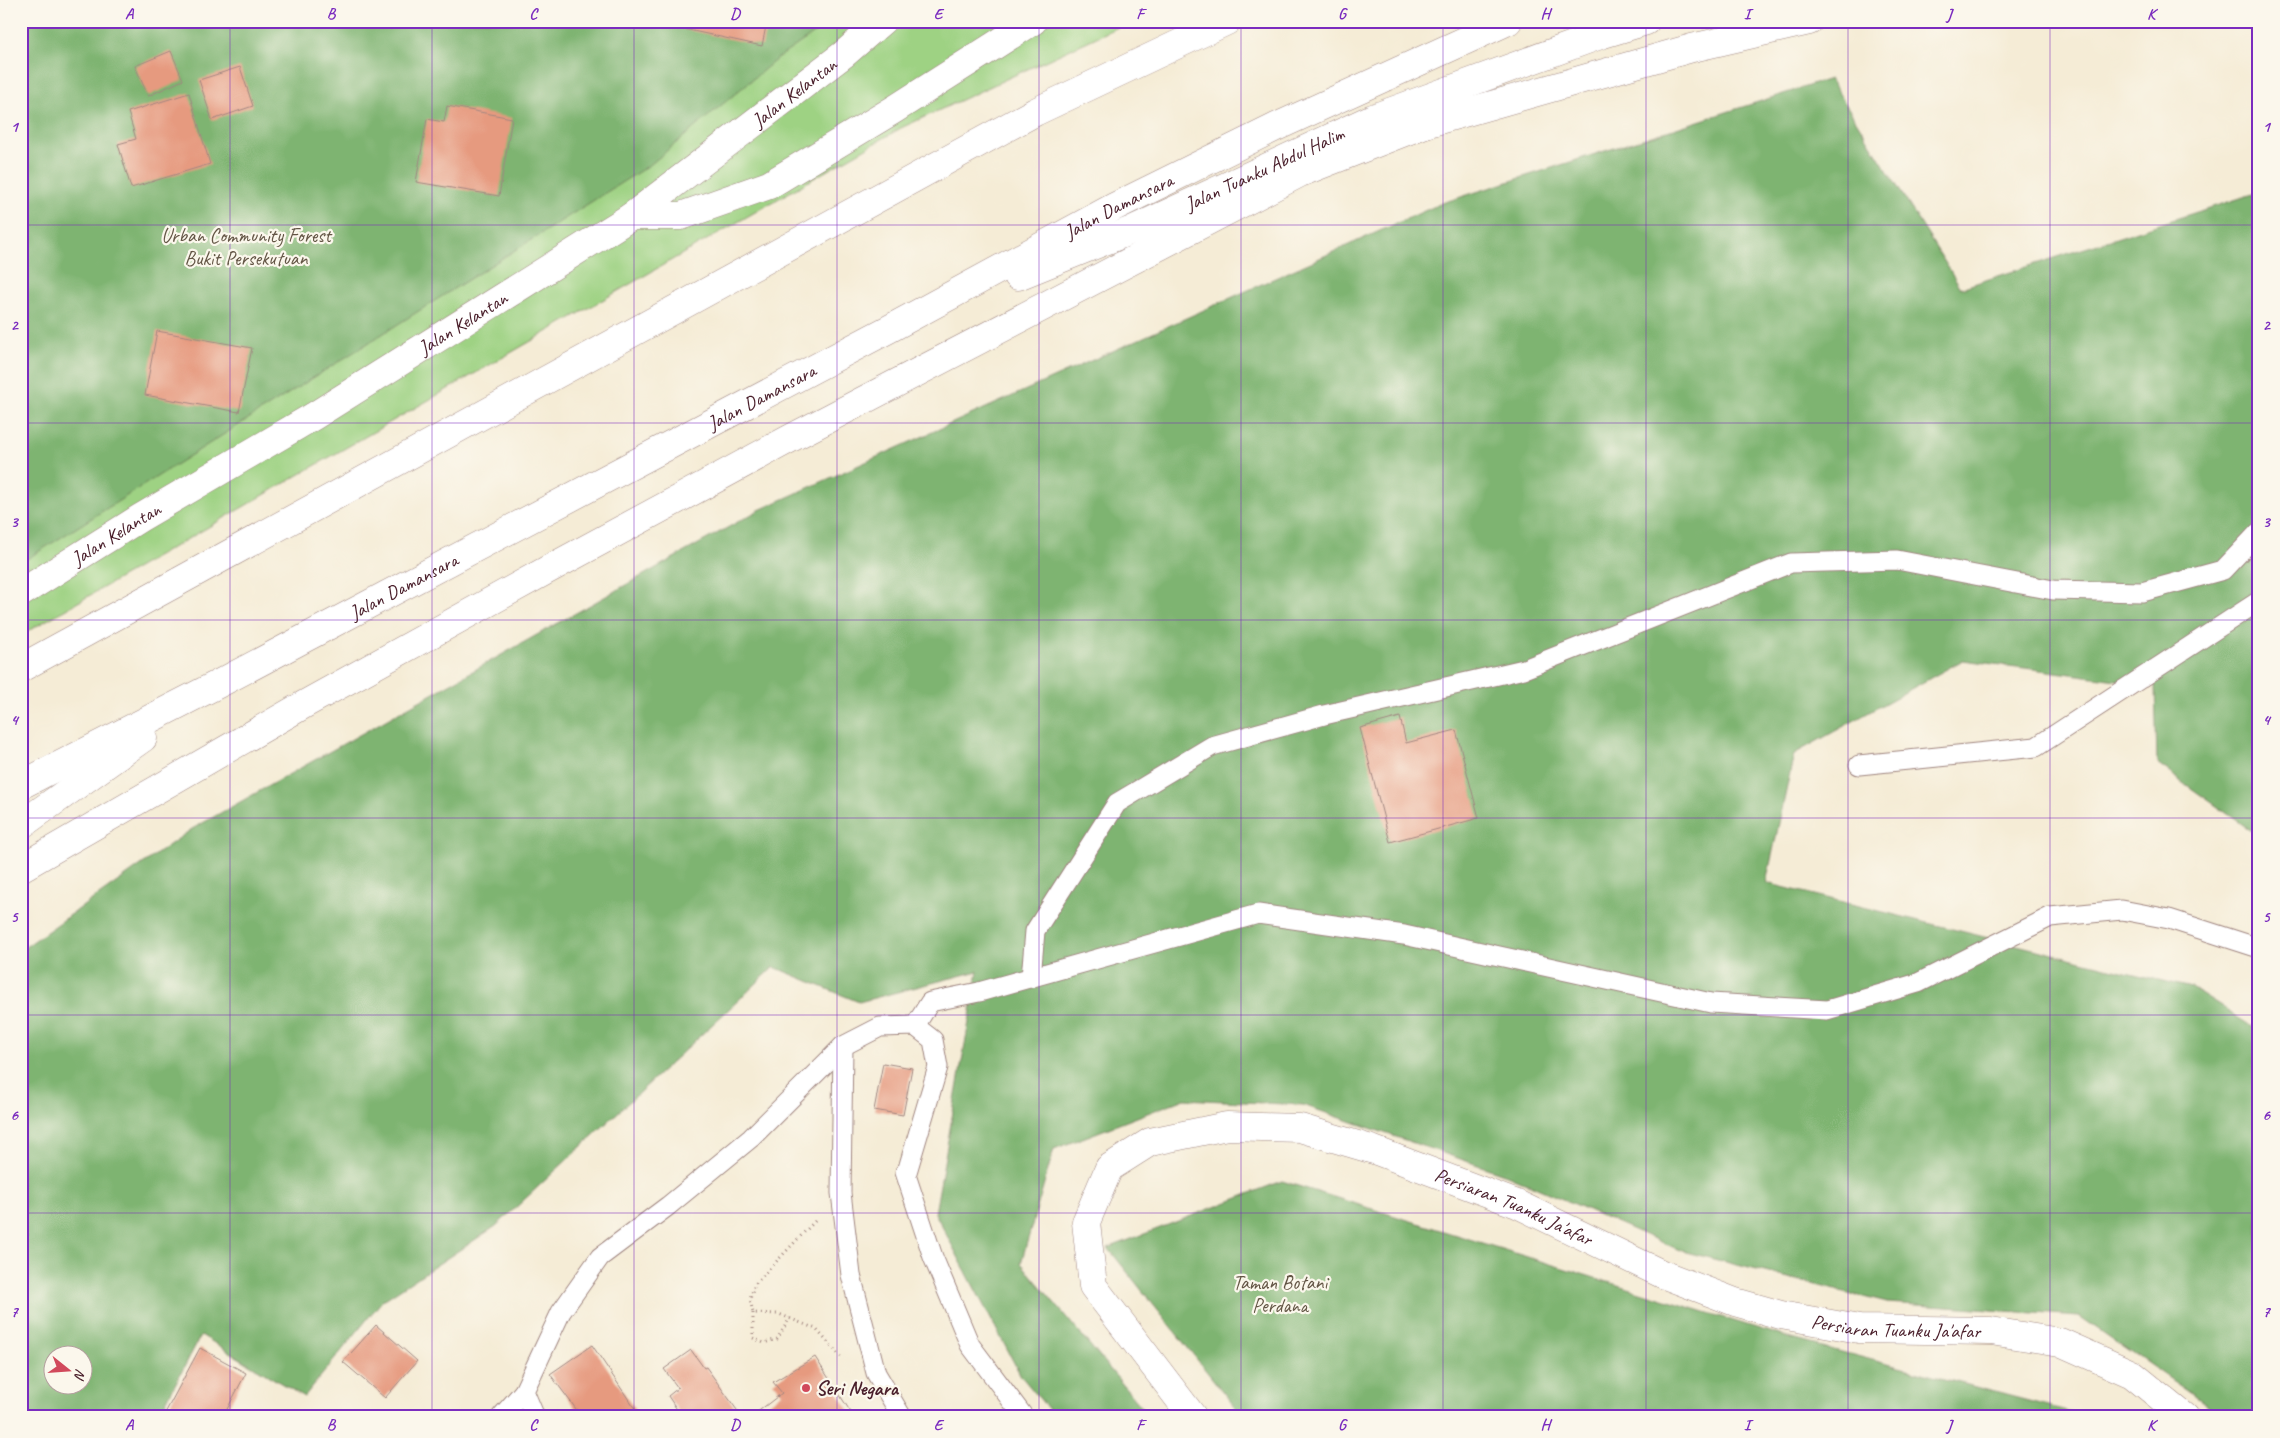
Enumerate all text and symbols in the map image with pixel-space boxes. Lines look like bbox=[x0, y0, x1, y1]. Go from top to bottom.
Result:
text: A bbox=[125, 4, 135, 24]
text: B bbox=[327, 4, 337, 24]
text: C bbox=[529, 4, 539, 24]
text: D bbox=[730, 4, 741, 24]
text: E bbox=[934, 4, 945, 24]
text: F bbox=[1136, 4, 1147, 24]
text: G bbox=[1338, 4, 1348, 24]
text: H bbox=[1540, 4, 1552, 24]
text: I bbox=[1744, 4, 1754, 24]
text: J bbox=[1945, 4, 1954, 24]
text: K bbox=[2147, 4, 2159, 24]
street label: Jalan Kelantan bbox=[746, 51, 842, 133]
text: 1 bbox=[10, 117, 19, 137]
text: 1 bbox=[2262, 117, 2271, 137]
street label: Jalan Tuanku Abdul Halim bbox=[1180, 120, 1349, 217]
street label: Jalan Damansara bbox=[1059, 167, 1179, 245]
park label: Urban Community Forest Bukit Persekutuan bbox=[161, 223, 333, 271]
street label: Jalan Kelantan bbox=[413, 285, 513, 360]
text: 2 bbox=[10, 315, 19, 335]
text: 2 bbox=[2262, 315, 2271, 335]
street label: Jalan Damansara bbox=[702, 357, 821, 436]
street label: Jalan Kelantan bbox=[66, 496, 166, 571]
text: 3 bbox=[10, 512, 19, 532]
text: 3 bbox=[2262, 512, 2271, 532]
street label: Jalan Damansara bbox=[344, 546, 463, 625]
text: 4 bbox=[10, 710, 19, 730]
text: 4 bbox=[2262, 710, 2271, 730]
text: 5 bbox=[11, 907, 20, 927]
text: 5 bbox=[2263, 907, 2272, 927]
text: 6 bbox=[10, 1105, 19, 1125]
text: 6 bbox=[2262, 1105, 2271, 1125]
street label: Persiaran Tuanku Ja'afar bbox=[1431, 1162, 1598, 1252]
park label: Taman Botani Perdana bbox=[1233, 1270, 1330, 1318]
text: 7 bbox=[10, 1302, 19, 1322]
text: 7 bbox=[2262, 1302, 2271, 1322]
street label: Persiaran Tuanku Ja'afar bbox=[1809, 1308, 1982, 1343]
north arrow bbox=[42, 1346, 92, 1396]
text: N bbox=[70, 1367, 89, 1383]
place label: Seri Negara bbox=[816, 1376, 900, 1401]
marker: Seri Negara bbox=[800, 1382, 812, 1394]
text: A bbox=[125, 1415, 135, 1435]
text: B bbox=[327, 1415, 337, 1435]
text: C bbox=[529, 1415, 539, 1435]
text: D bbox=[730, 1415, 741, 1435]
text: E bbox=[934, 1415, 945, 1435]
text: F bbox=[1136, 1415, 1147, 1435]
text: G bbox=[1338, 1415, 1348, 1435]
text: H bbox=[1540, 1415, 1552, 1435]
text: I bbox=[1744, 1415, 1754, 1435]
text: J bbox=[1945, 1415, 1954, 1435]
text: K bbox=[2147, 1415, 2159, 1435]

